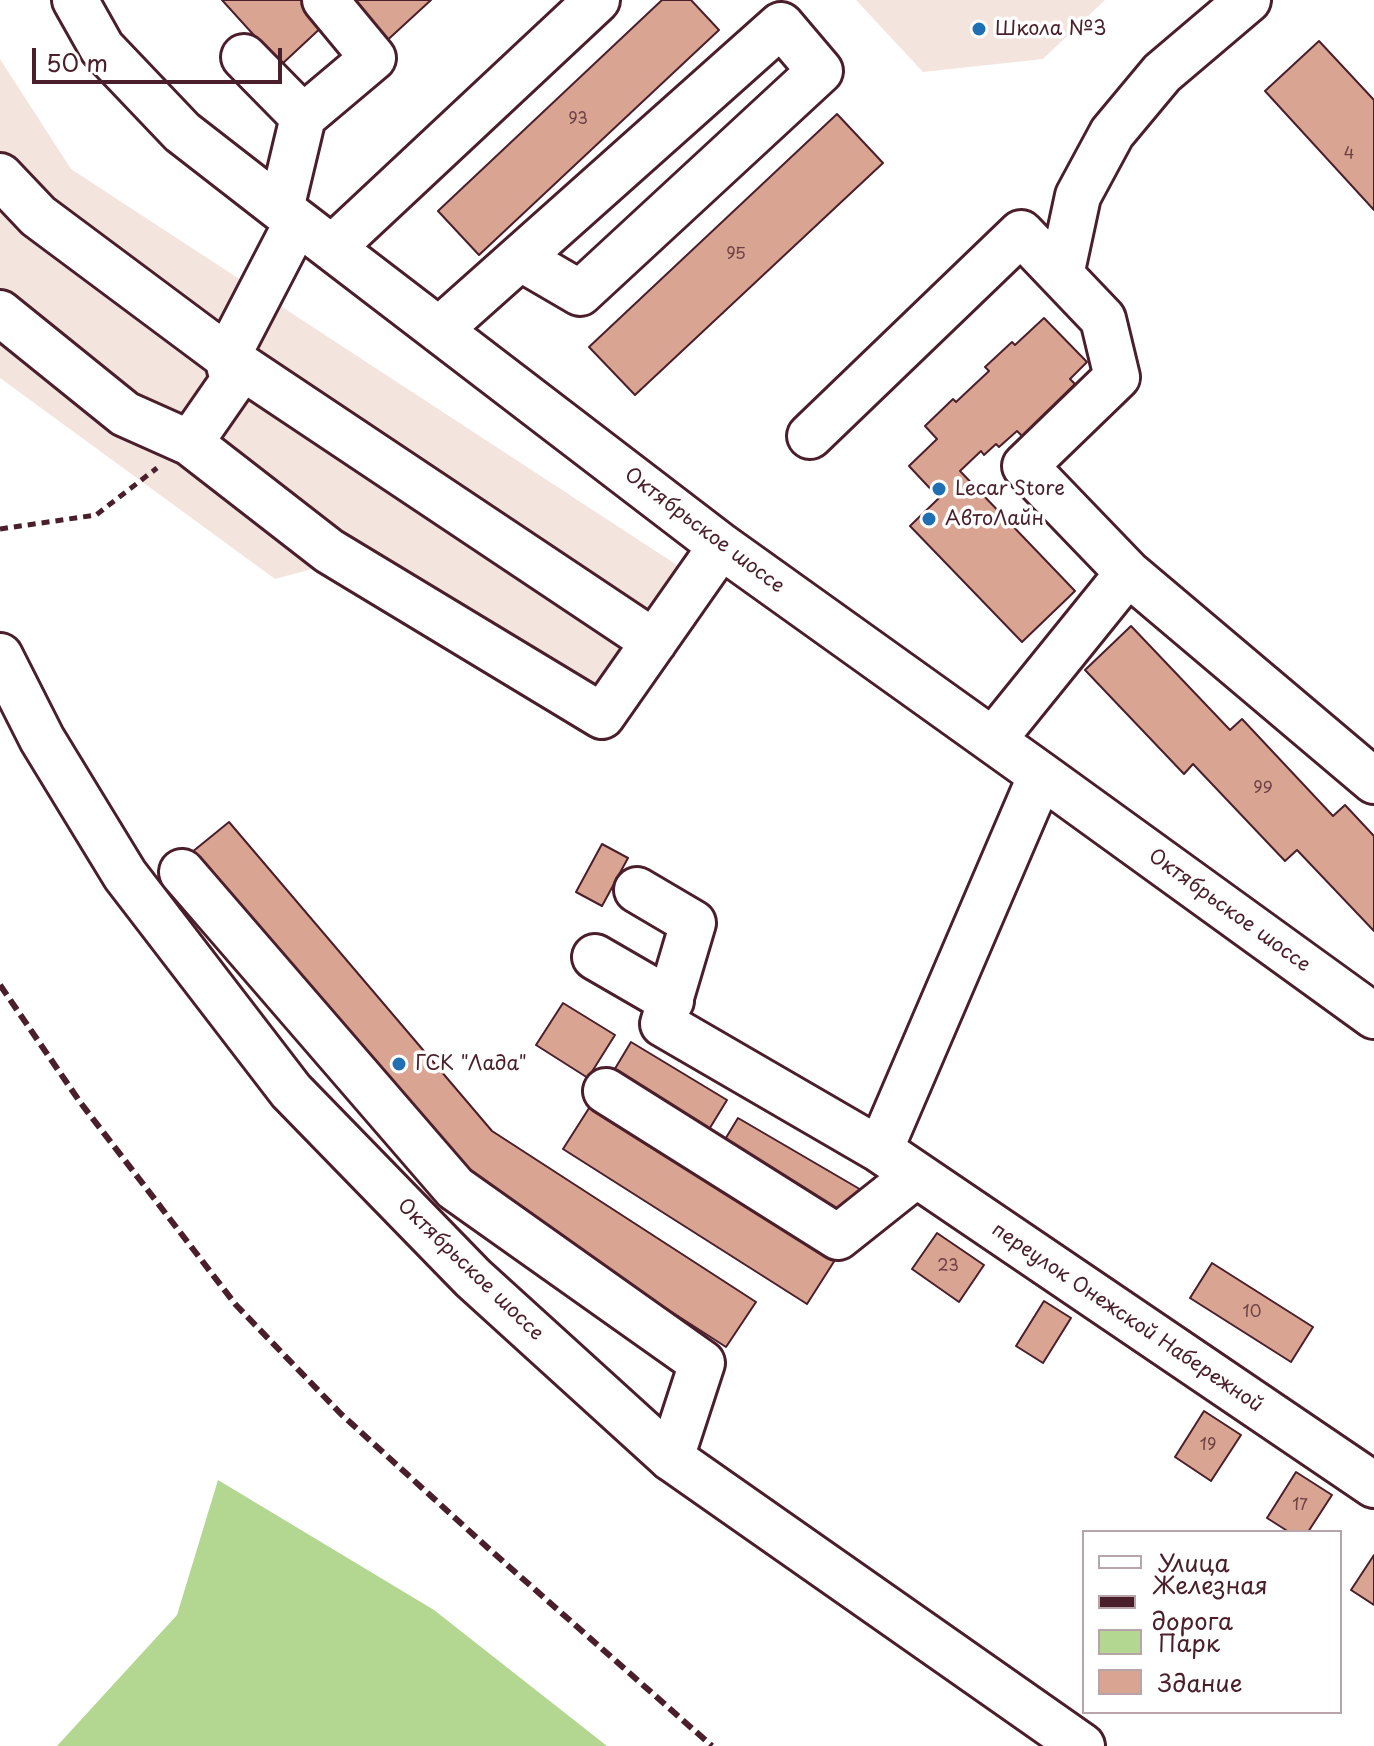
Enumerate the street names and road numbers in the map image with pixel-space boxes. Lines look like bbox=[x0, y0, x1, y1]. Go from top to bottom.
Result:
street label: Октябрьское шоссе bbox=[619, 463, 789, 599]
street label: Октябрьское шоссе bbox=[1143, 844, 1315, 978]
street label: Октябрьское шоссе bbox=[392, 1194, 548, 1346]
street label: переулок Онежской Набережной bbox=[987, 1218, 1267, 1418]

